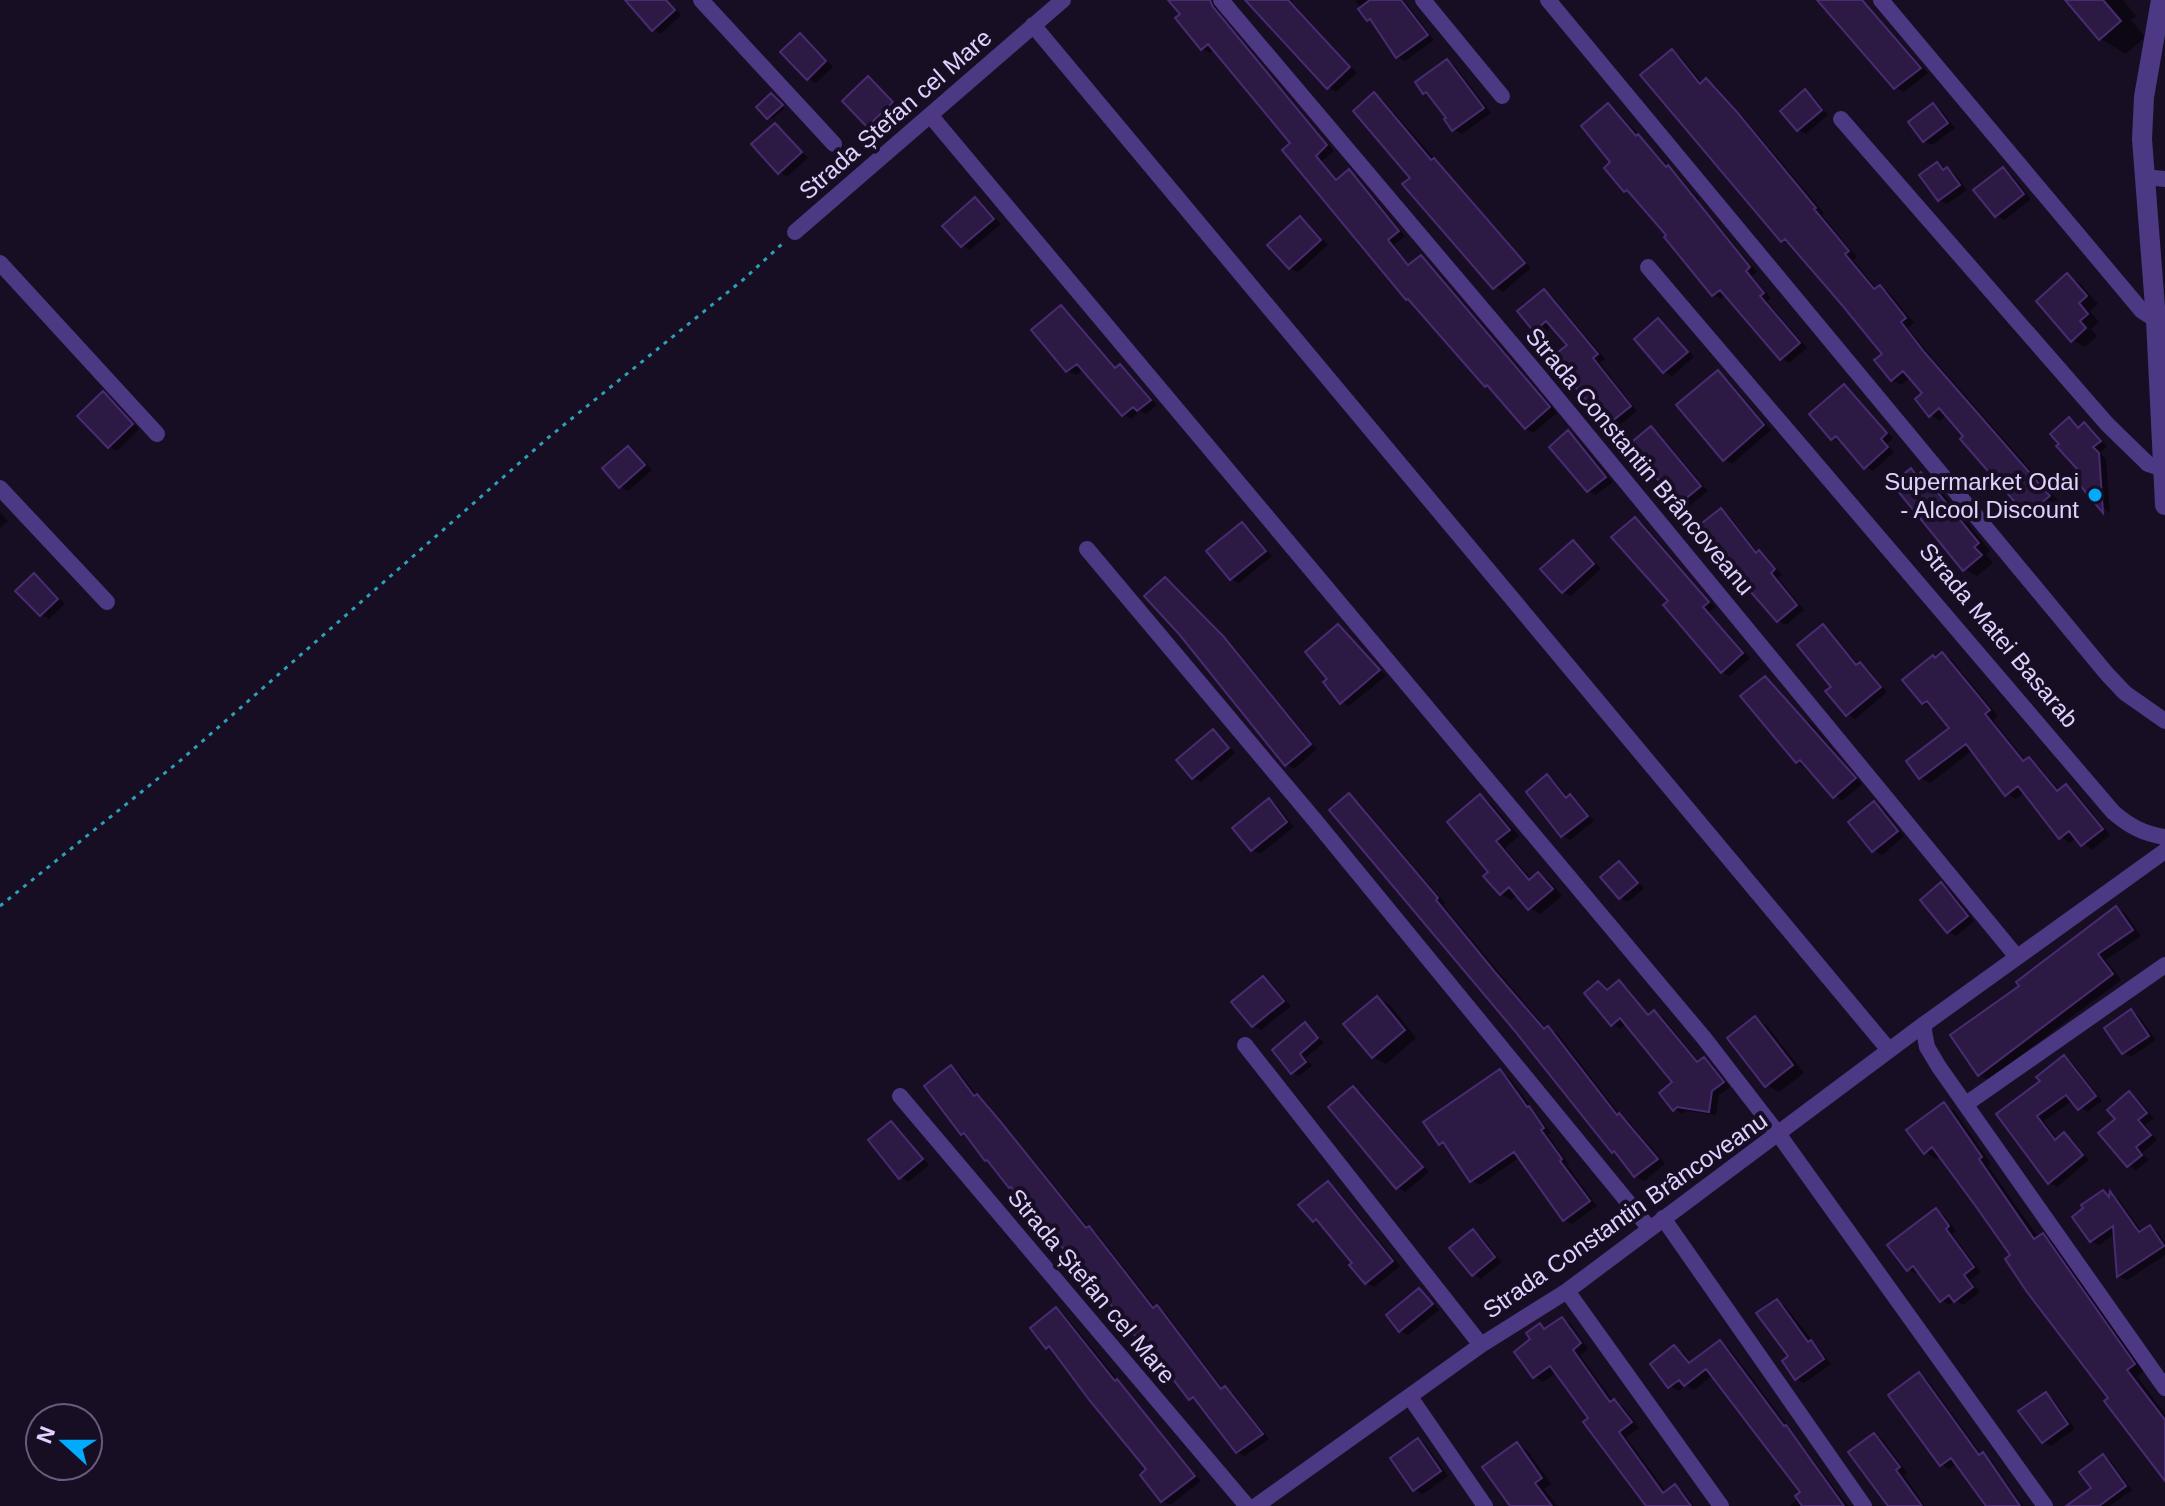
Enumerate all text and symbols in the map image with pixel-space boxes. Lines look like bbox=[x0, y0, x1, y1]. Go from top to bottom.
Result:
street label: Strada Ștefan cel Mare bbox=[794, 23, 996, 205]
street label: Strada Constantin Brâncoveanu bbox=[1520, 322, 1760, 600]
place label: Supermarket Odai - Alcool Discount bbox=[1884, 468, 2079, 523]
marker: Supermarket Odai - Alcool Discount bbox=[2086, 486, 2104, 504]
street label: Strada Matei Basarab bbox=[1914, 537, 2084, 733]
street label: Strada Constantin Brâncoveanu bbox=[1478, 1106, 1772, 1324]
street label: Strada Ștefan cel Mare bbox=[1003, 1183, 1181, 1389]
north arrow bbox=[24, 1402, 104, 1482]
text: N bbox=[31, 1423, 60, 1447]

